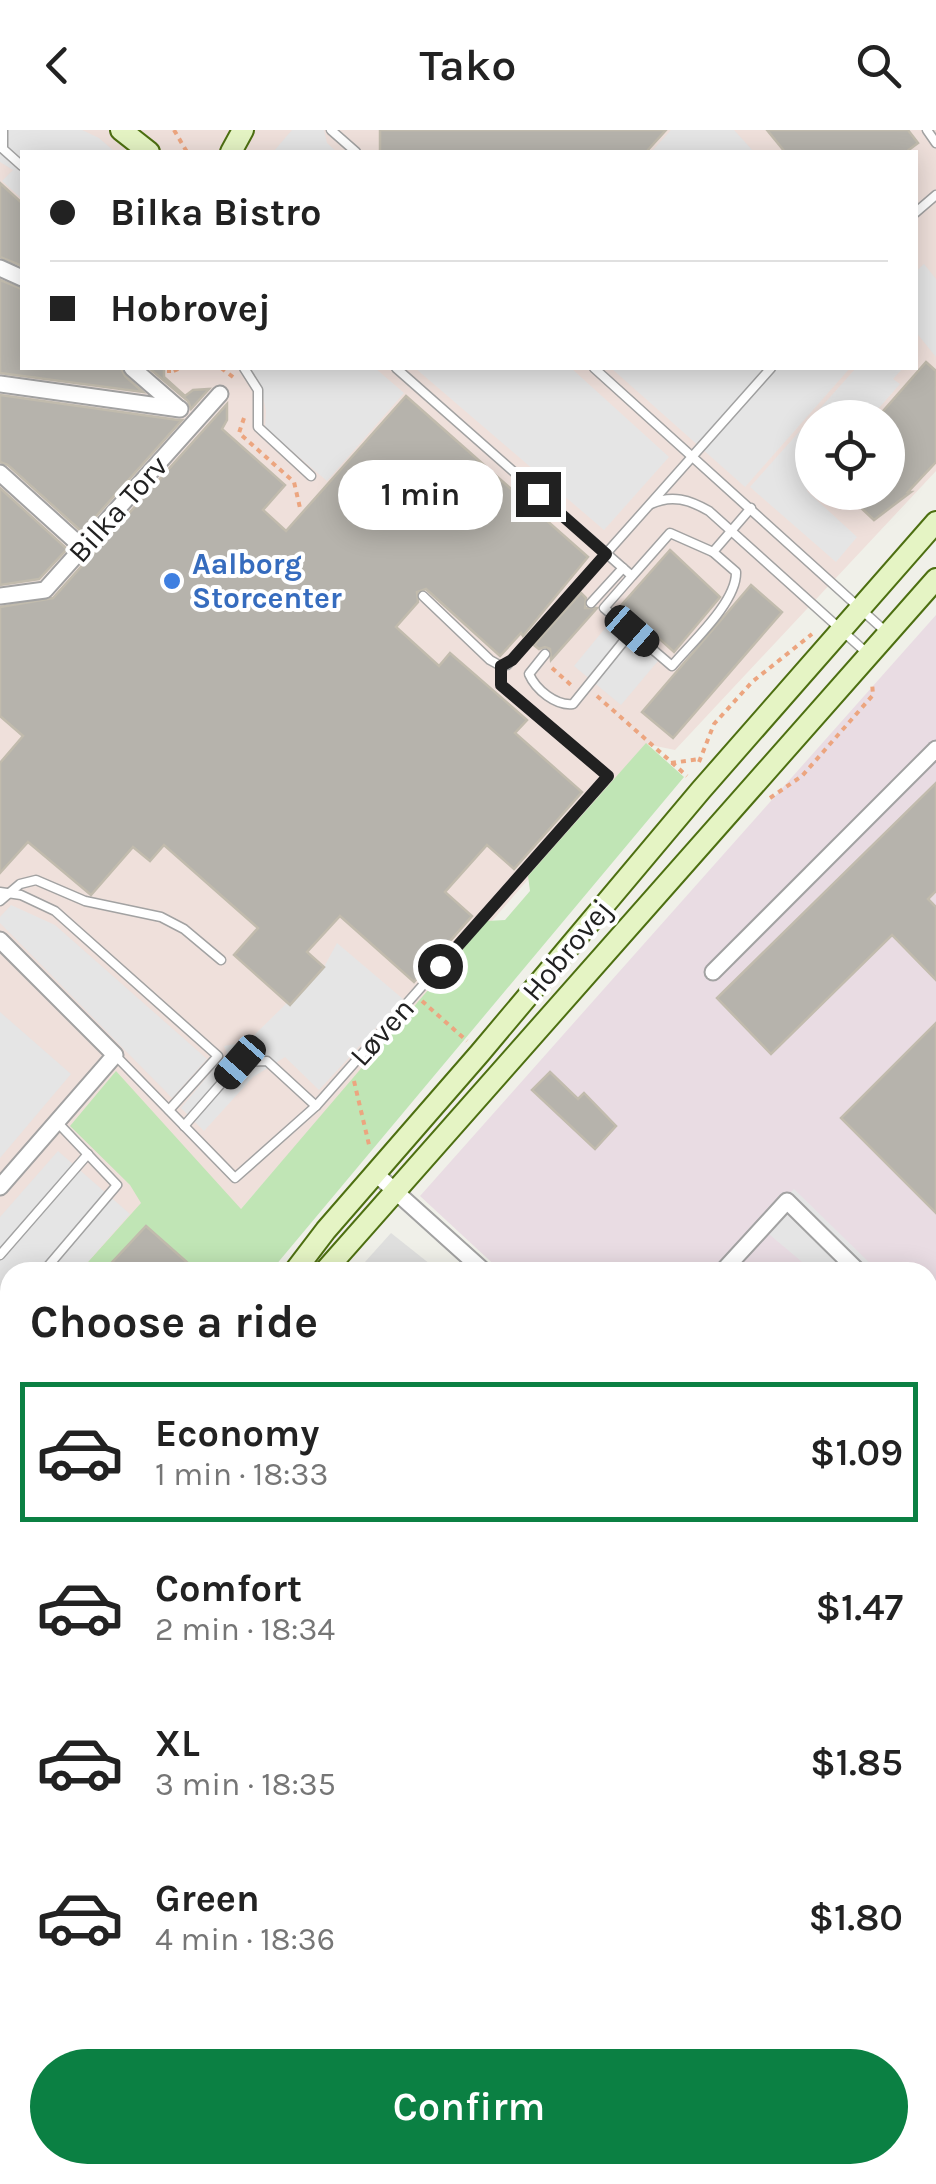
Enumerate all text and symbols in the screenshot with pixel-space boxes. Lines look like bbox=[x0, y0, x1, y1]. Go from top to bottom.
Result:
icon: back bbox=[30, 38, 85, 93]
icon: search bbox=[851, 38, 906, 93]
text: Tako bbox=[420, 39, 516, 91]
text: Bilka Bistro bbox=[110, 190, 322, 235]
text: Hobrovej bbox=[110, 286, 271, 331]
map controls bbox=[795, 400, 905, 510]
button: locate bbox=[795, 400, 905, 510]
street label: Bilka Torv bbox=[61, 448, 175, 570]
callout: 1 min bbox=[338, 459, 503, 529]
route end bbox=[516, 472, 561, 517]
text: 1 min bbox=[381, 476, 460, 513]
place label: Aalborg Storcenter bbox=[192, 546, 342, 616]
marker: Aalborg Storcenter bbox=[161, 570, 183, 592]
car bbox=[600, 600, 664, 662]
street label: Hobrovej bbox=[514, 892, 620, 1008]
route start bbox=[418, 944, 463, 989]
street label: Løven bbox=[342, 991, 422, 1073]
car bbox=[209, 1030, 271, 1094]
text: Choose a ride bbox=[30, 1296, 318, 1348]
icon: car bbox=[35, 1407, 125, 1497]
text: Economy bbox=[155, 1411, 319, 1456]
text: $1.09 bbox=[810, 1430, 903, 1475]
text: 1 min · 18:33 bbox=[155, 1456, 328, 1493]
icon: car bbox=[35, 1562, 125, 1652]
text: Comfort bbox=[155, 1566, 302, 1611]
text: $1.47 bbox=[816, 1585, 903, 1630]
text: 2 min · 18:34 bbox=[155, 1611, 335, 1648]
icon: car bbox=[35, 1717, 125, 1807]
text: XL bbox=[155, 1721, 200, 1766]
text: $1.85 bbox=[810, 1740, 903, 1785]
text: 3 min · 18:35 bbox=[155, 1766, 336, 1803]
icon: car bbox=[35, 1872, 125, 1962]
text: Green bbox=[155, 1876, 260, 1921]
text: $1.80 bbox=[808, 1895, 903, 1940]
text: 4 min · 18:36 bbox=[155, 1921, 335, 1958]
button: Confirm bbox=[30, 2049, 908, 2164]

